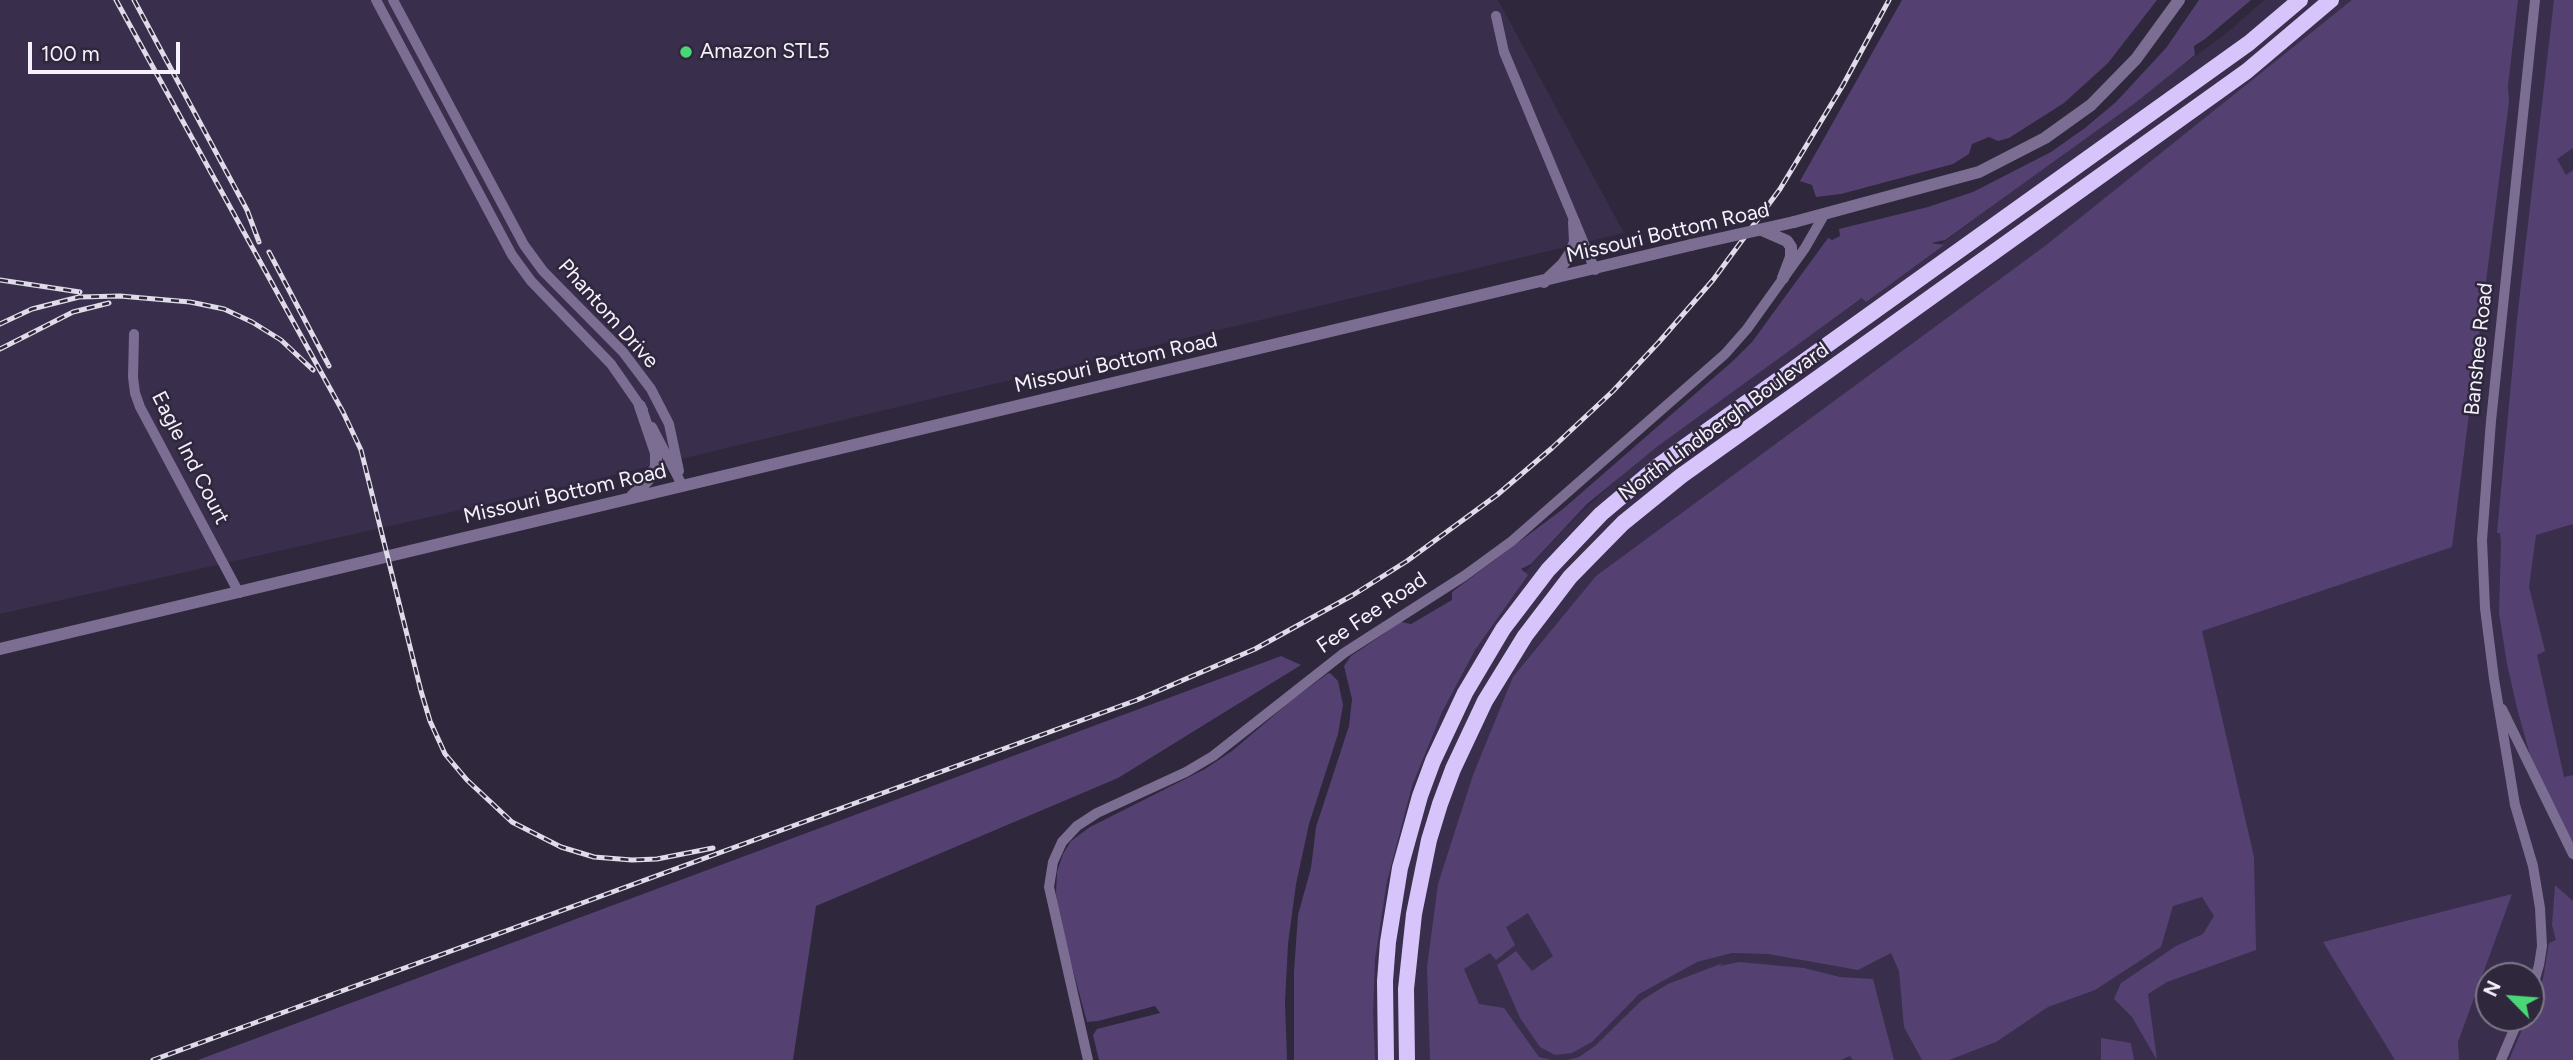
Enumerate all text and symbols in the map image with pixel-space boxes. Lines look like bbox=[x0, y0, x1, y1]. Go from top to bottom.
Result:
scale bar bbox=[32, 28, 184, 72]
place label: Amazon STL5 bbox=[700, 39, 830, 65]
text: 100 m bbox=[41, 41, 100, 66]
marker: Amazon STL5 bbox=[678, 44, 694, 60]
street label: Missouri Bottom Road bbox=[1564, 197, 1772, 269]
street label: Phantom Drive bbox=[552, 254, 664, 374]
street label: Banshee Road bbox=[2460, 281, 2498, 417]
street label: Missouri Bottom Road bbox=[1012, 327, 1220, 399]
street label: North Lindbergh Boulevard bbox=[1614, 337, 1834, 507]
street label: Eagle Ind Court bbox=[146, 387, 234, 529]
street label: Missouri Bottom Road bbox=[461, 458, 669, 530]
street label: Fee Fee Road bbox=[1312, 567, 1432, 659]
north arrow bbox=[2475, 962, 2545, 1032]
text: N bbox=[2479, 977, 2506, 1000]

